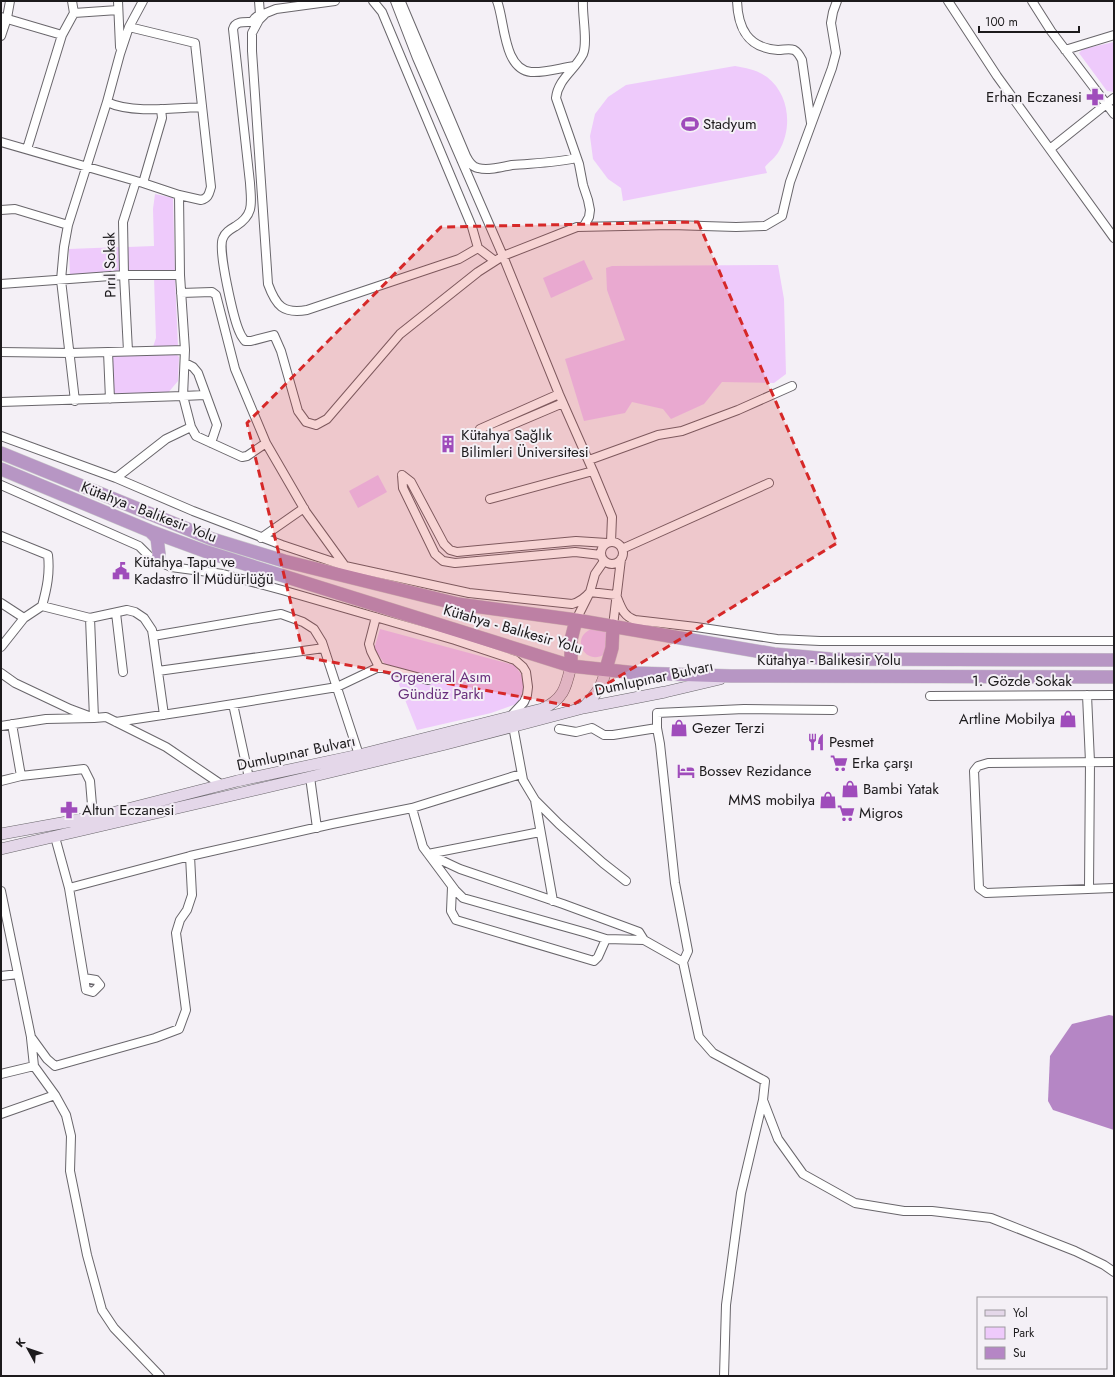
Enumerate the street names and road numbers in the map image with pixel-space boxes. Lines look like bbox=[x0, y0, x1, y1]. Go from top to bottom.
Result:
street label: Pırıl Sokak bbox=[98, 232, 122, 298]
street label: Kütahya - Balıkesir Yolu bbox=[78, 476, 220, 548]
street label: Kütahya - Balıkesir Yolu bbox=[441, 599, 585, 659]
street label: Kütahya - Balıkesir Yolu bbox=[757, 649, 901, 671]
street label: Dumlupınar Bulvarı bbox=[593, 655, 715, 701]
street label: 1. Gözde Sokak bbox=[972, 670, 1072, 692]
street label: Dumlupınar Bulvarı bbox=[235, 730, 357, 776]

